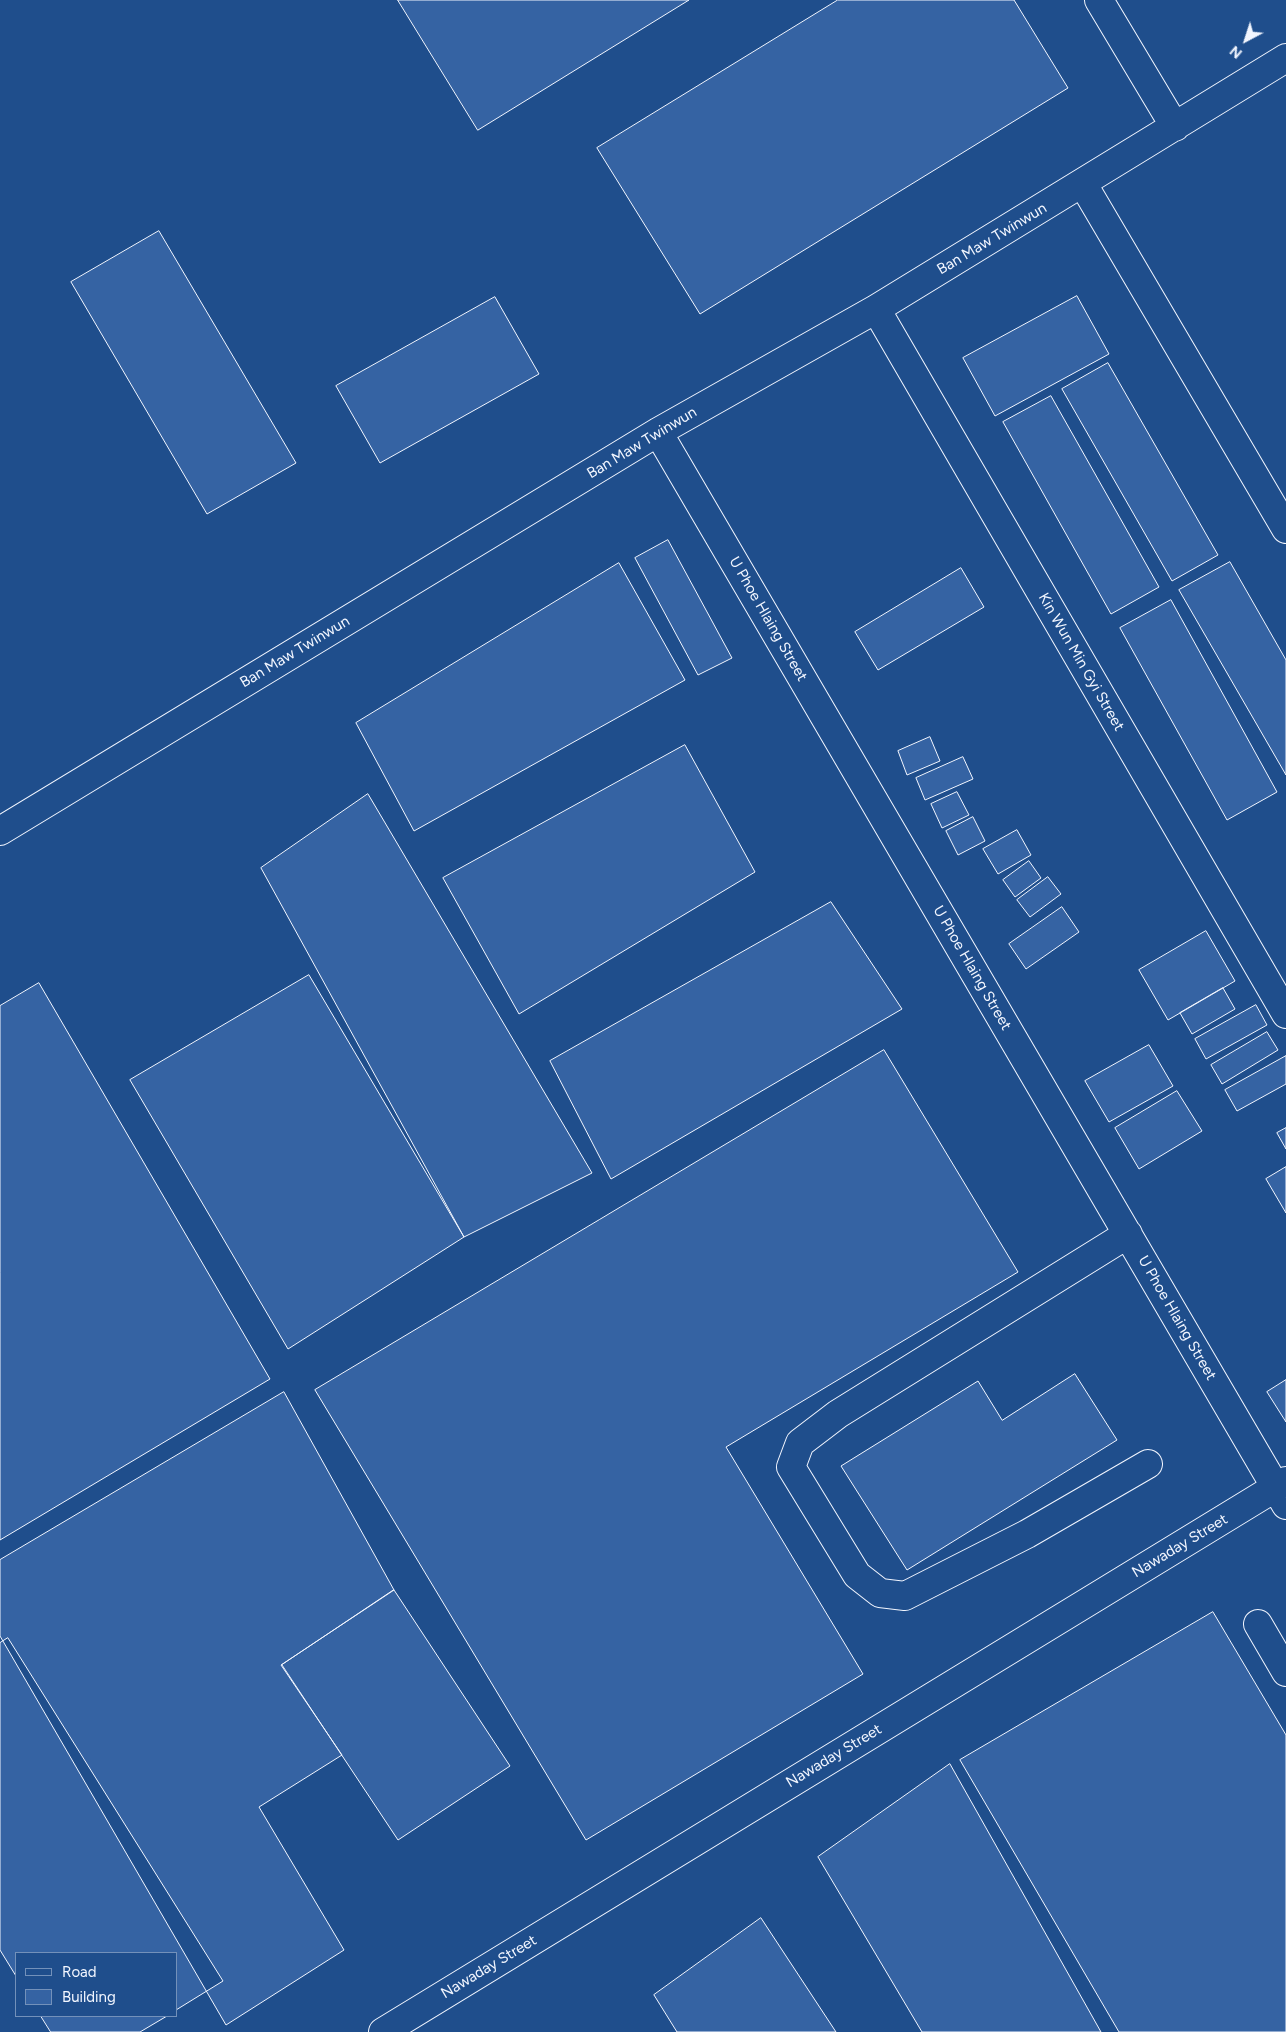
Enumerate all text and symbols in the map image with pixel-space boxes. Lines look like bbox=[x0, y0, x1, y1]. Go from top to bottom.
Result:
north arrow bbox=[1221, 15, 1271, 65]
text: N bbox=[1226, 42, 1246, 62]
street label: Ban Maw Twinwun bbox=[934, 199, 1050, 279]
street label: Ban Maw Twinwun bbox=[584, 403, 700, 483]
street label: U Phoe Hlaing Street bbox=[725, 554, 811, 684]
street label: Kin Wun Min Gyi Street bbox=[1034, 590, 1128, 734]
street label: Ban Maw Twinwun bbox=[237, 612, 353, 692]
street label: U Phoe Hlaing Street bbox=[929, 903, 1015, 1033]
street label: U Phoe Hlaing Street bbox=[1134, 1253, 1220, 1383]
street label: Nawaday Street bbox=[1129, 1510, 1231, 1582]
street label: Nawaday Street bbox=[783, 1720, 885, 1792]
street label: Nawaday Street bbox=[438, 1931, 540, 2003]
legend bbox=[15, 1952, 178, 2017]
text: Road bbox=[62, 1963, 97, 1981]
text: Building bbox=[62, 1988, 116, 2006]

